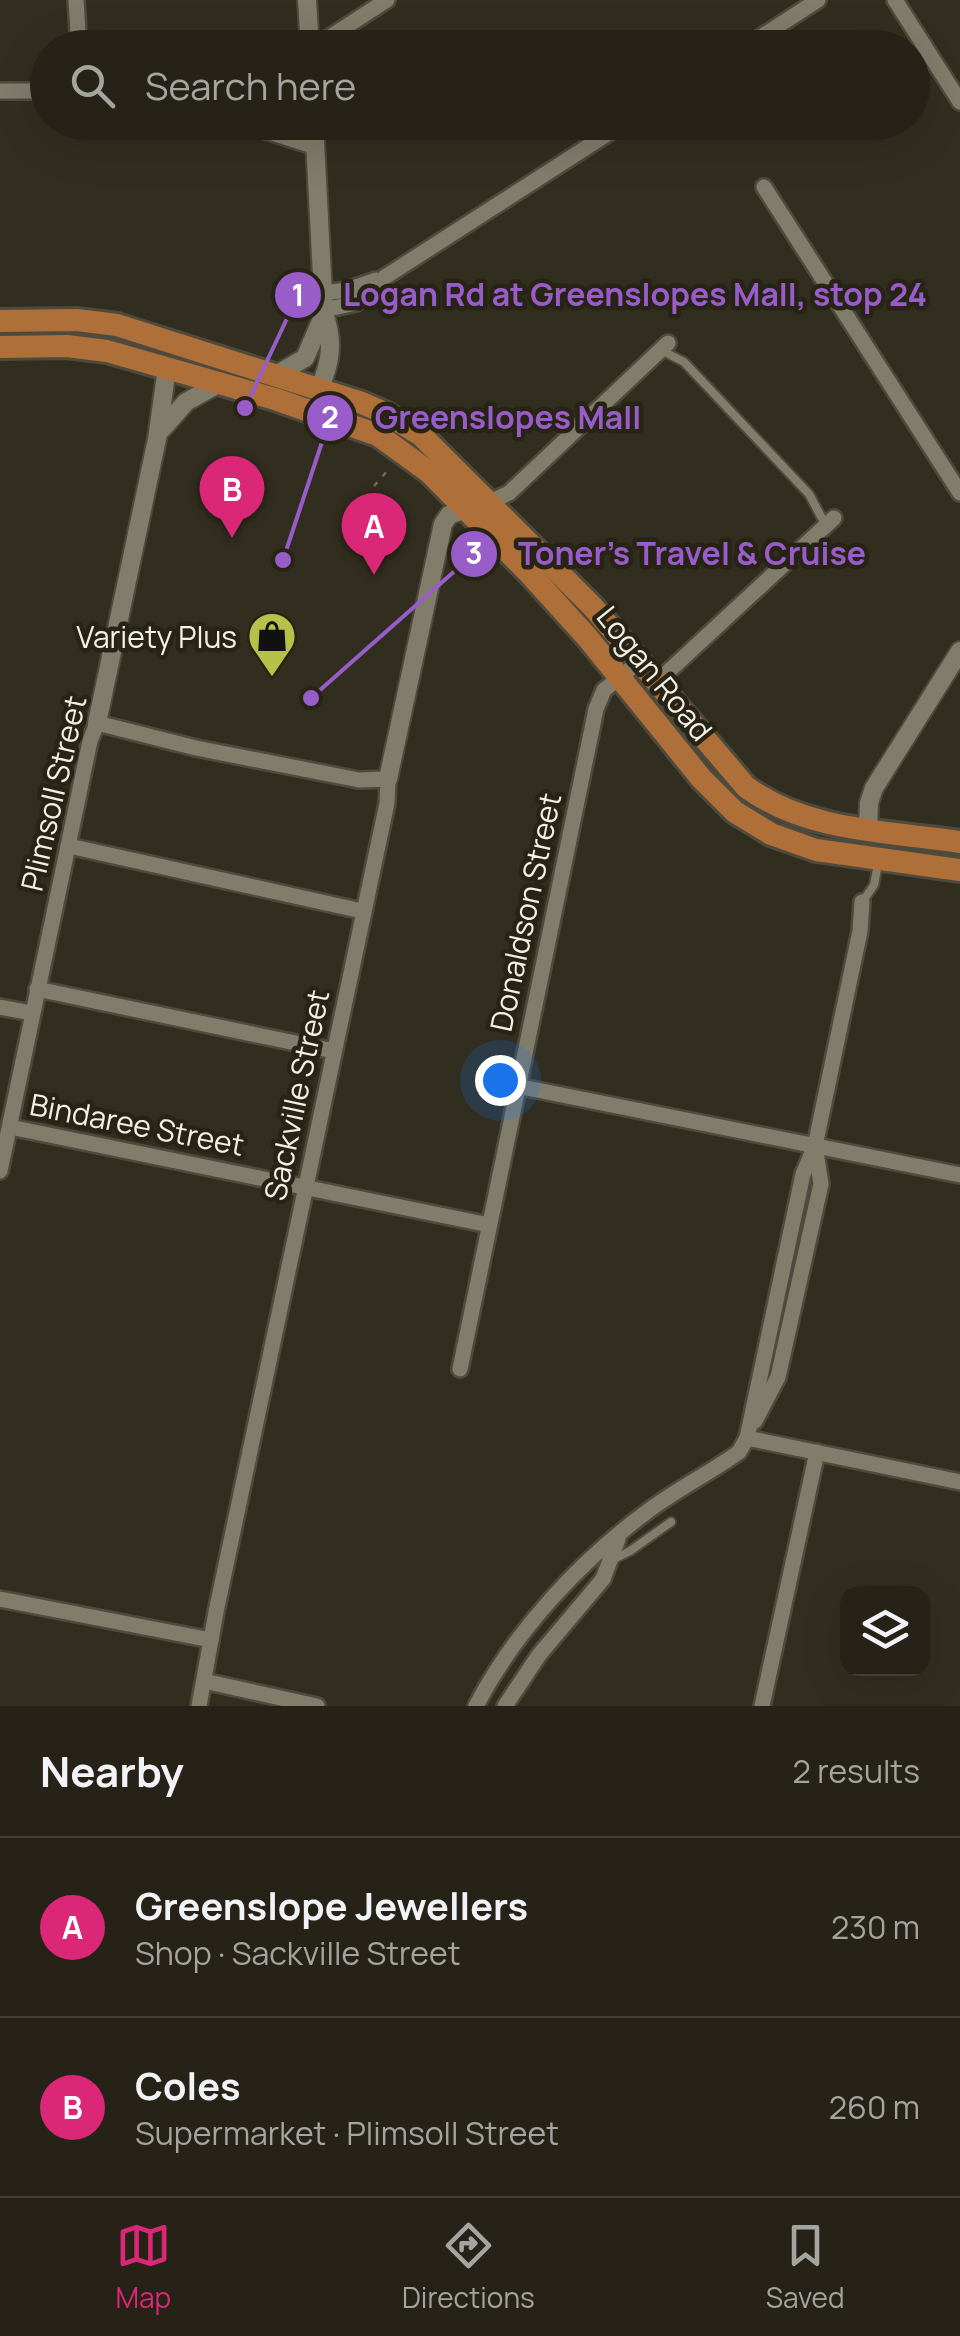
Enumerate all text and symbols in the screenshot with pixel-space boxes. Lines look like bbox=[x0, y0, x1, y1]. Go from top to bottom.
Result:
search box bbox=[30, 30, 930, 140]
icon: search bbox=[65, 58, 120, 113]
text: Search here bbox=[145, 59, 356, 111]
callout: Logan Rd at Greenslopes Mall, stop 24 bbox=[273, 264, 947, 326]
text: Logan Rd at Greenslopes Mall, stop 24 bbox=[343, 272, 927, 316]
text: 1 bbox=[291, 274, 305, 315]
callout: Greenslopes Mall bbox=[305, 387, 662, 449]
text: Greenslopes Mall bbox=[375, 395, 641, 439]
text: 2 bbox=[321, 396, 339, 437]
pin: B bbox=[200, 456, 264, 538]
pin: A bbox=[342, 492, 406, 575]
callout: Toner's Travel & Cruise bbox=[449, 523, 886, 585]
text: Toner's Travel & Cruise bbox=[518, 531, 866, 575]
text: 3 bbox=[465, 532, 483, 573]
street label: Logan Road bbox=[588, 597, 722, 749]
shop icon: Variety Plus bbox=[246, 610, 298, 678]
place label: Variety Plus bbox=[76, 616, 237, 657]
street label: Plimsoll Street bbox=[11, 691, 95, 895]
street label: Donaldson Street bbox=[480, 789, 570, 1035]
street label: Sackville Street bbox=[254, 986, 338, 1204]
your location bbox=[475, 1055, 526, 1106]
street label: Bindaree Street bbox=[26, 1083, 248, 1165]
map controls bbox=[840, 1586, 930, 1676]
button: layers bbox=[840, 1586, 930, 1676]
text: Nearby bbox=[40, 1742, 184, 1800]
text: 2 results bbox=[793, 1749, 920, 1793]
text: Greenslope Jewellers bbox=[135, 1879, 528, 1931]
text: A bbox=[62, 1905, 83, 1949]
text: 230 m bbox=[831, 1905, 920, 1949]
text: Shop · Sackville Street bbox=[135, 1931, 461, 1975]
text: Coles bbox=[135, 2059, 241, 2111]
text: B bbox=[62, 2085, 83, 2129]
text: 260 m bbox=[829, 2085, 920, 2129]
text: Supermarket · Plimsoll Street bbox=[135, 2111, 559, 2155]
tab: Map bbox=[115, 2218, 171, 2316]
tab: Directions bbox=[402, 2218, 535, 2316]
tab: Saved bbox=[766, 2218, 845, 2316]

